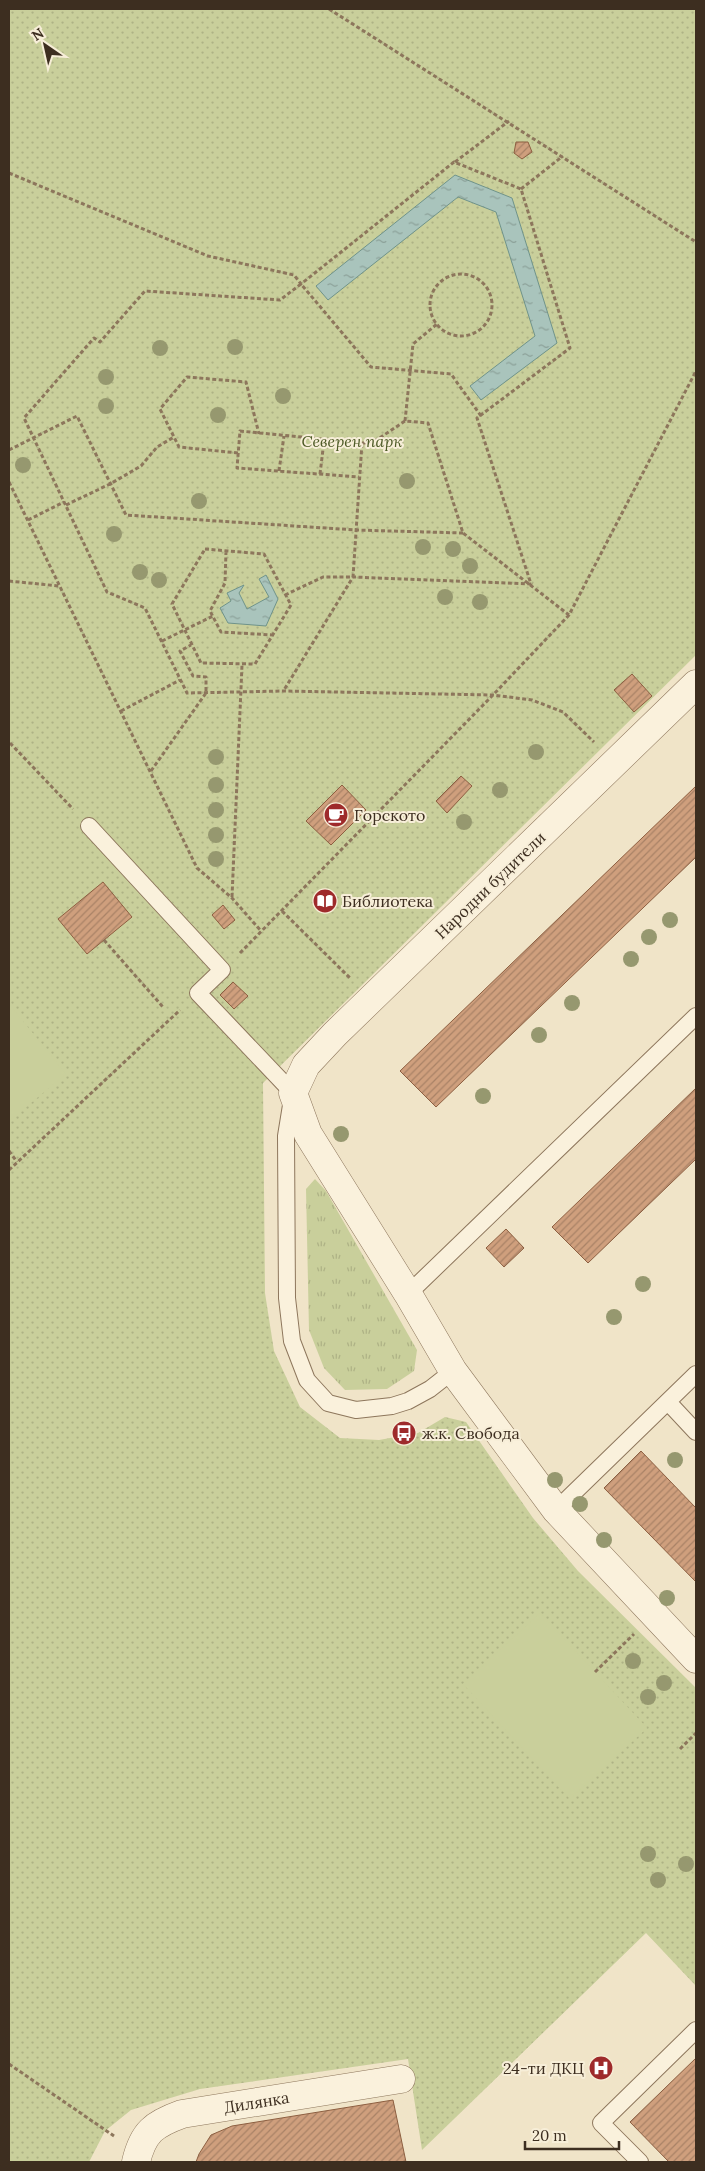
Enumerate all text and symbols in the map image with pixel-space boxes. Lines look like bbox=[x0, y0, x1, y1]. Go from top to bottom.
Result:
north arrow bbox=[20, 20, 70, 70]
text: N bbox=[28, 24, 47, 45]
park label: Северен парк bbox=[301, 431, 403, 451]
cafe icon: Горското bbox=[323, 802, 349, 828]
place label: Горското bbox=[354, 805, 425, 825]
street label: Народни будители bbox=[431, 827, 549, 943]
library icon: Библиотека bbox=[312, 888, 338, 914]
place label: Библиотека bbox=[342, 891, 433, 911]
bus stop icon: ж.к. Свобода bbox=[391, 1420, 417, 1446]
place label: ж.к. Свобода bbox=[422, 1423, 520, 1443]
hospital icon: 24-ти ДКЦ bbox=[588, 2055, 614, 2081]
place label: 24-ти ДКЦ bbox=[503, 2058, 584, 2078]
street label: Дилянка bbox=[222, 2087, 291, 2117]
scale bar bbox=[525, 2118, 619, 2150]
text: 20 m bbox=[532, 2126, 567, 2145]

